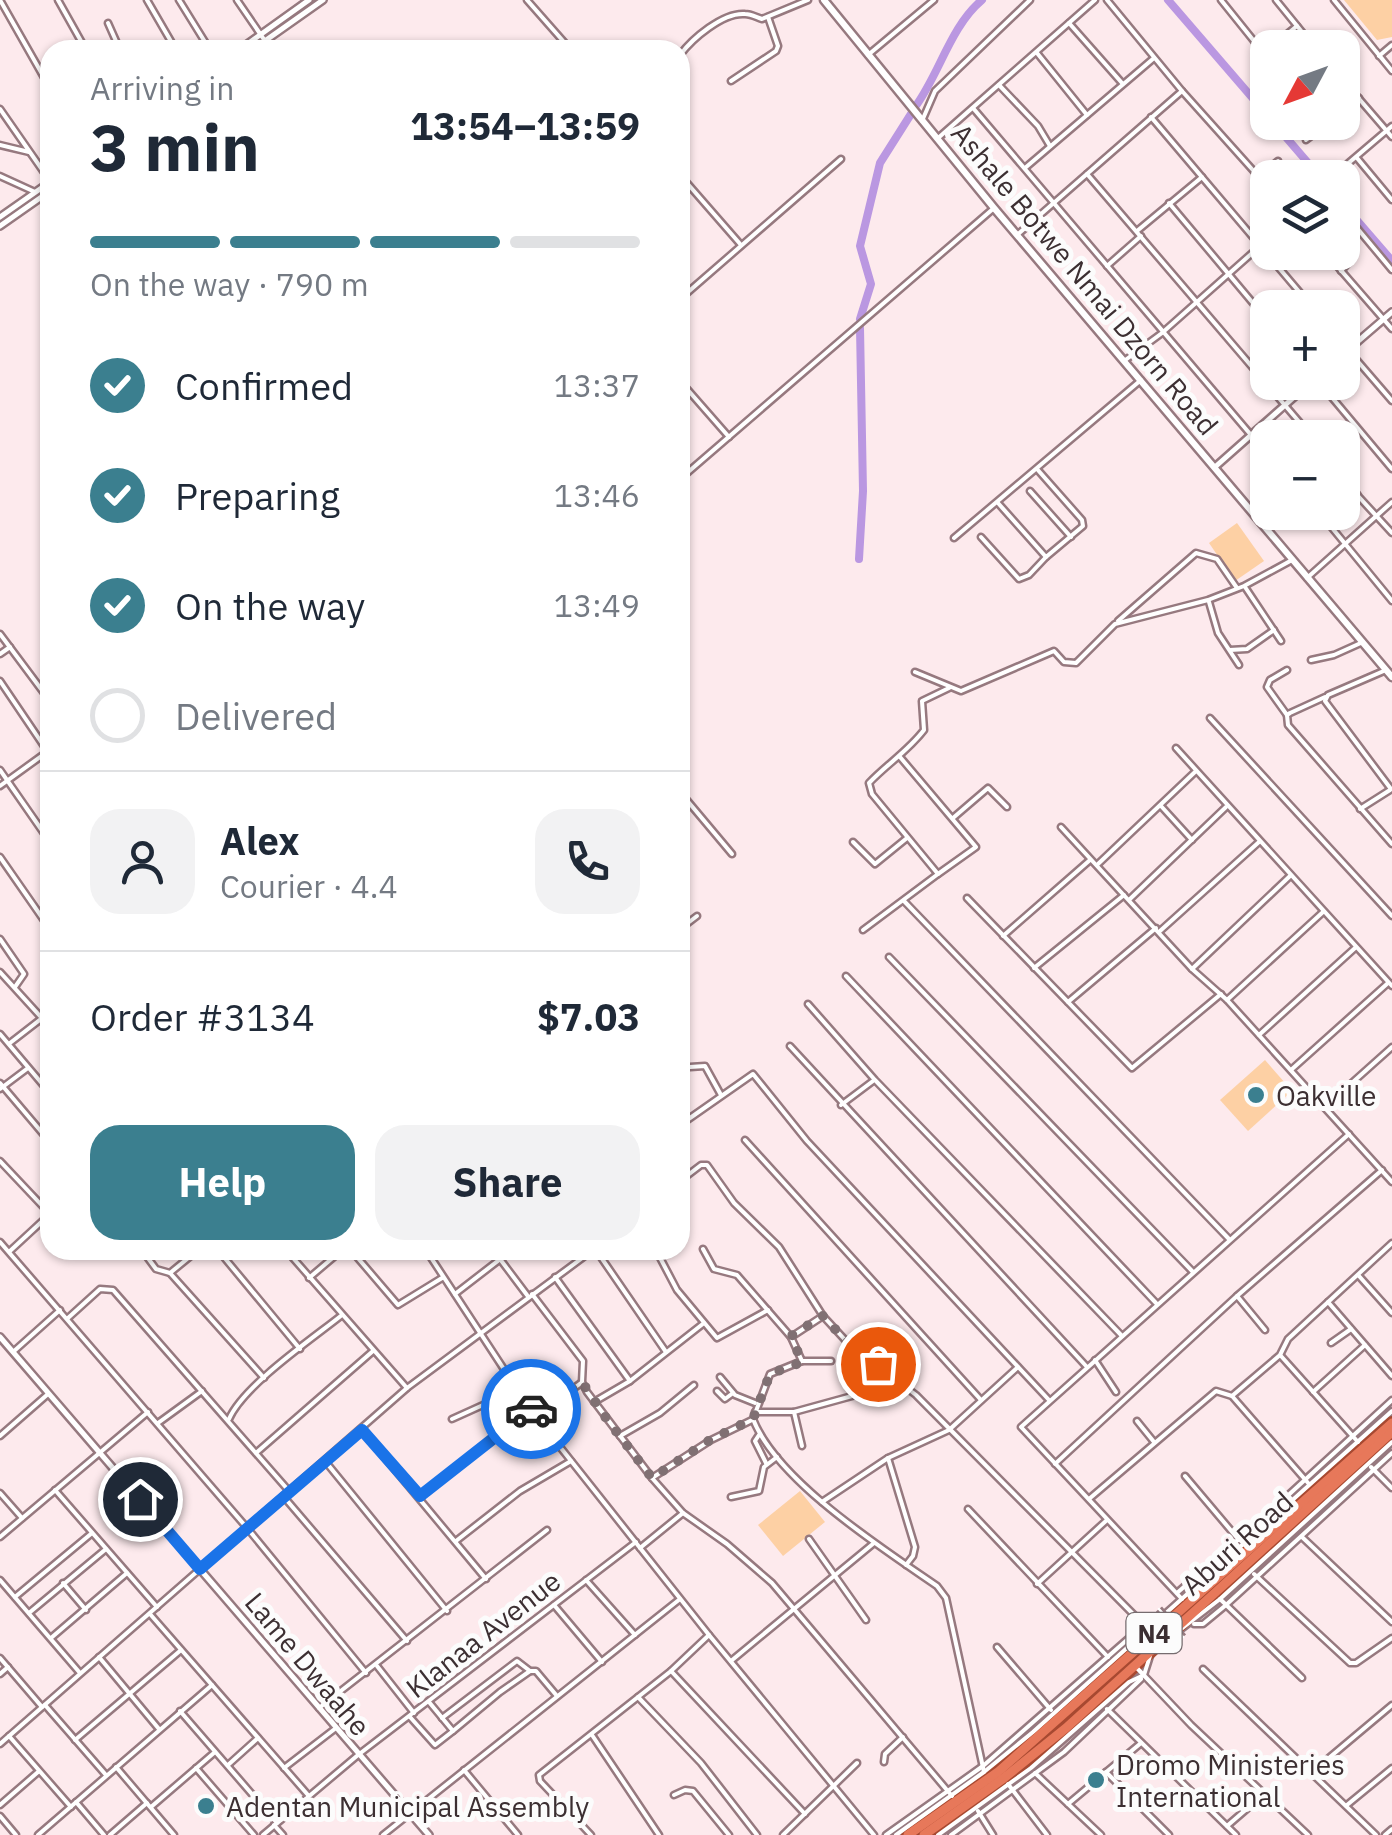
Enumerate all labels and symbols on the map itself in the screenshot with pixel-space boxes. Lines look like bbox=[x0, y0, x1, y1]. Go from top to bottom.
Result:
north arrow bbox=[1250, 30, 1360, 140]
street label: Ashale Botwe Nmai Dzorn Road bbox=[943, 115, 1227, 443]
place label: Oakville bbox=[1276, 1077, 1376, 1114]
marker: Oakville bbox=[1245, 1084, 1267, 1106]
pin bbox=[836, 1322, 921, 1407]
courier bbox=[481, 1359, 581, 1459]
pin bbox=[98, 1457, 183, 1542]
street label: Aburi Road bbox=[1173, 1483, 1301, 1603]
street label: Klanaa Avenue bbox=[398, 1562, 568, 1706]
street label: Lame Dwaahe bbox=[237, 1584, 379, 1744]
road number: N4 bbox=[1126, 1613, 1182, 1653]
place label: Dromo Ministeries International bbox=[1116, 1746, 1345, 1815]
marker: Dromo Ministeries International bbox=[1085, 1769, 1107, 1791]
place label: Adentan Municipal Assembly bbox=[226, 1788, 589, 1825]
marker: Adentan Municipal Assembly bbox=[195, 1795, 217, 1817]

